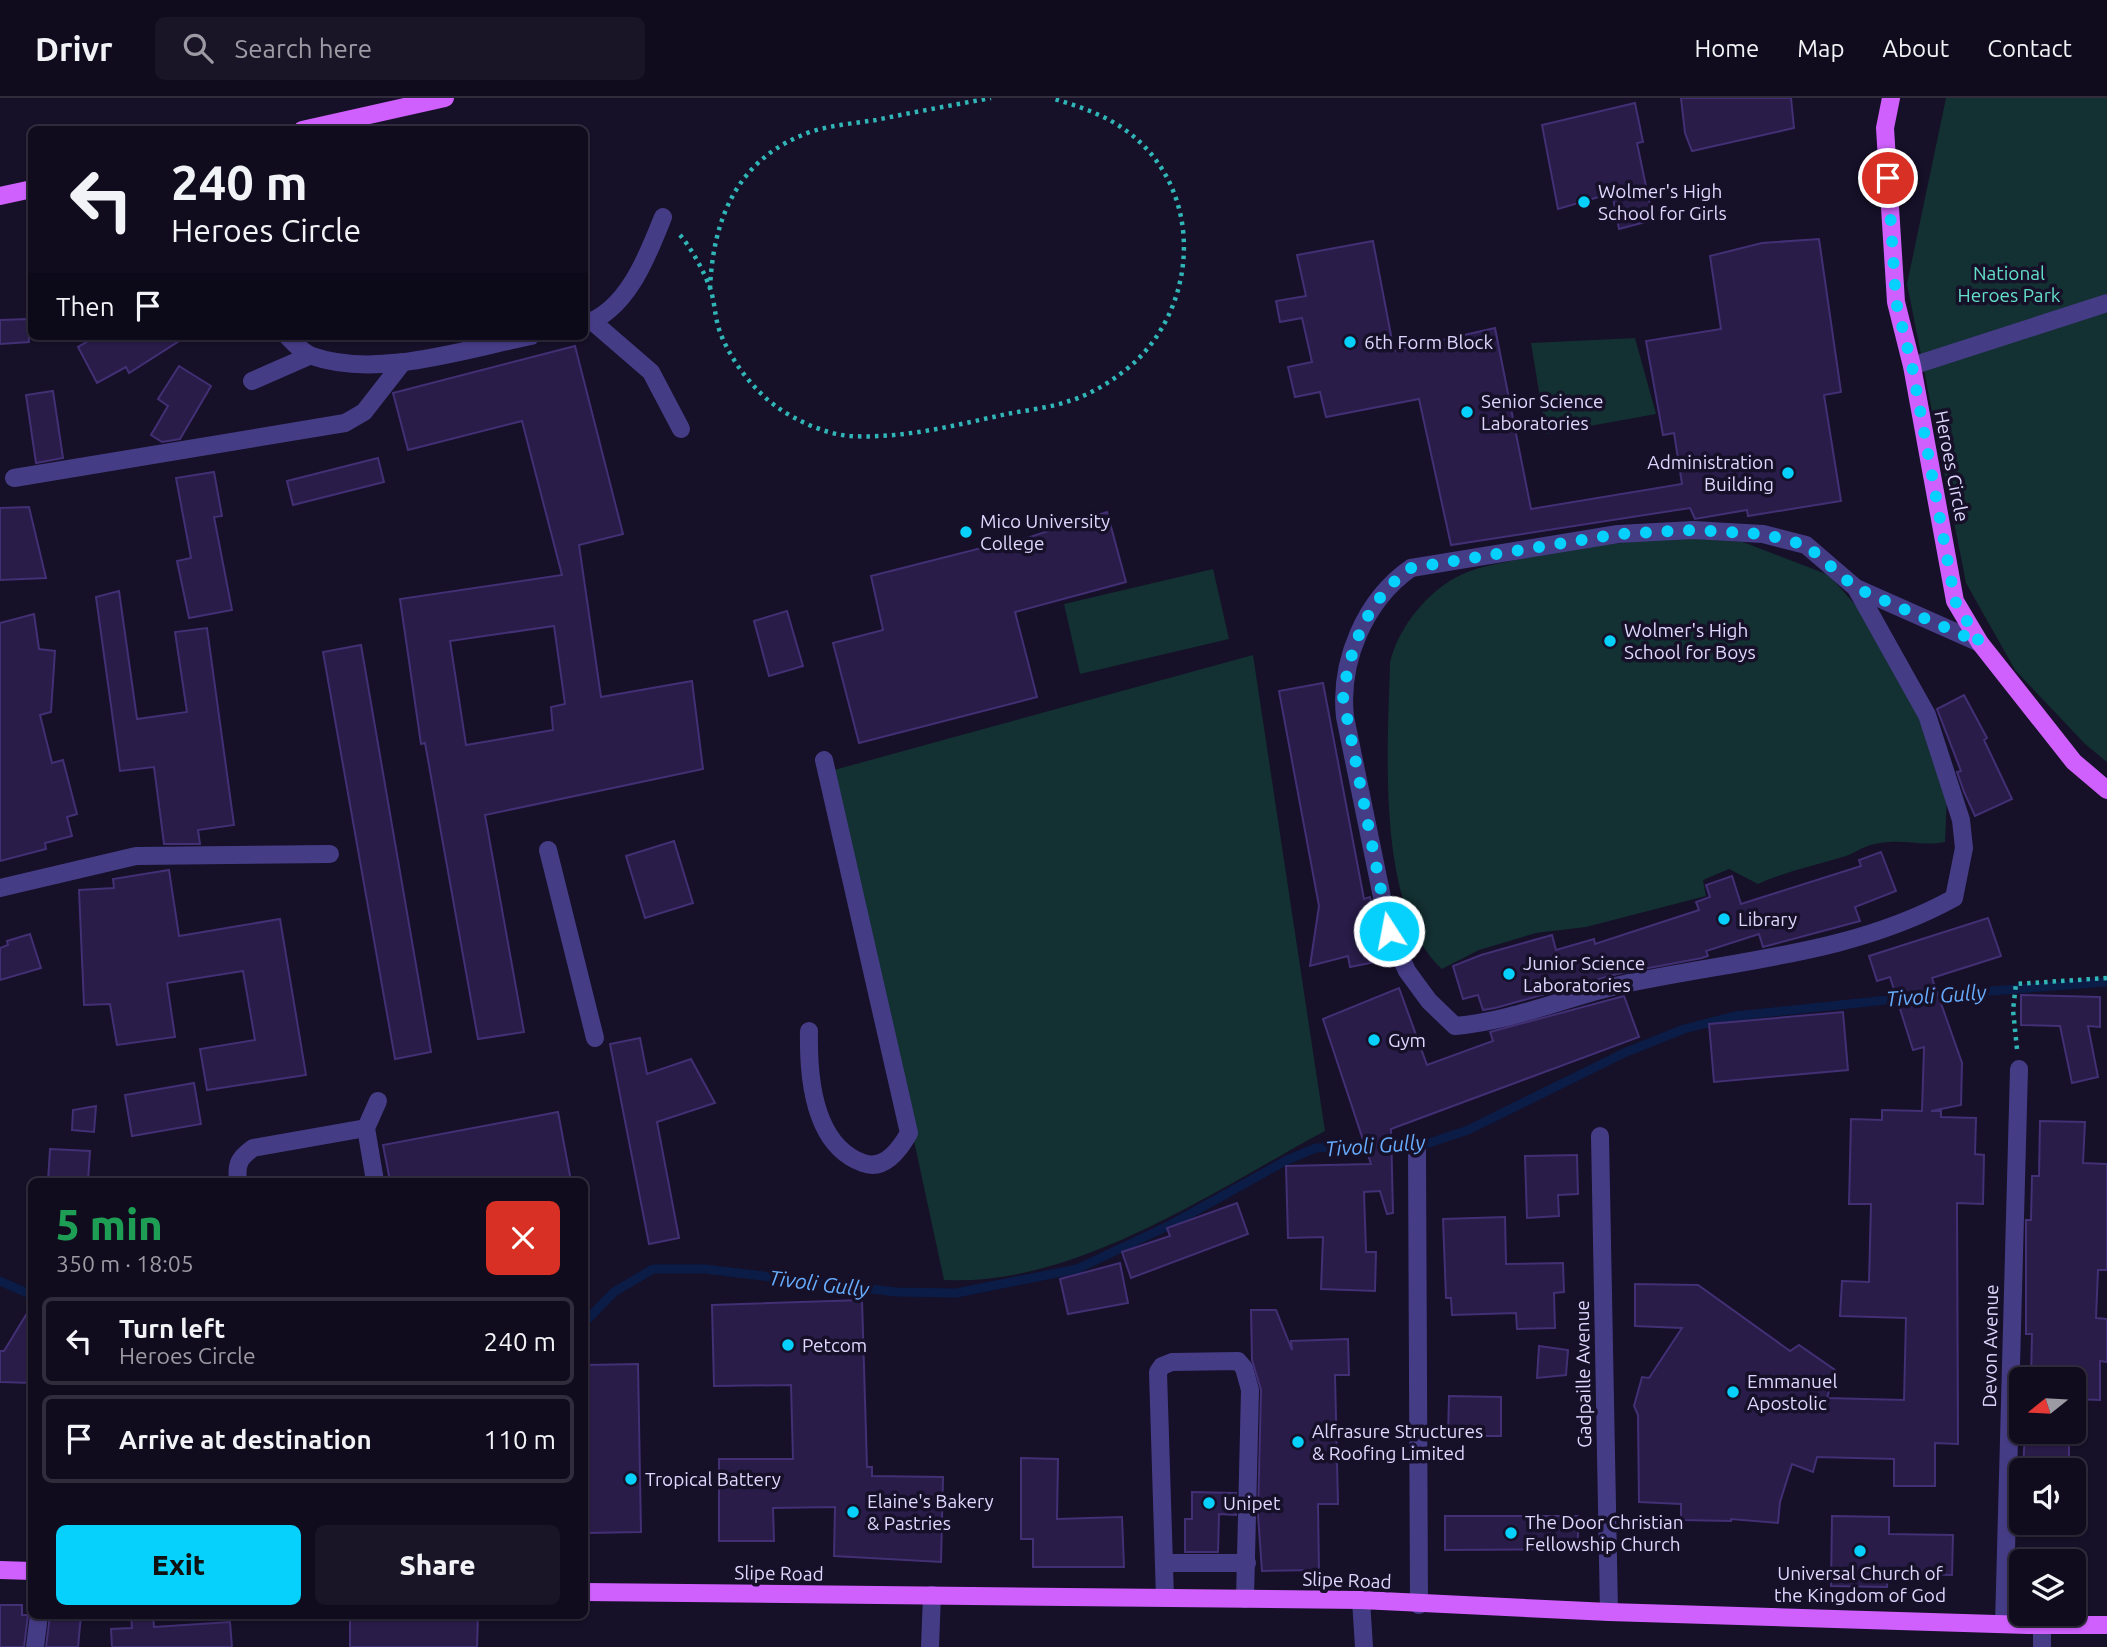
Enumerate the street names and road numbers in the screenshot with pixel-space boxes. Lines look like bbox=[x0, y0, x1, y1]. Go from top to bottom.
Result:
street label: Heroes Circle bbox=[1930, 409, 1974, 523]
street label: Devon Avenue bbox=[1978, 1284, 2002, 1408]
street label: Gadpaille Avenue bbox=[1571, 1300, 1595, 1448]
street label: Slipe Road bbox=[734, 1561, 824, 1585]
street label: Slipe Road bbox=[1302, 1567, 1392, 1593]

